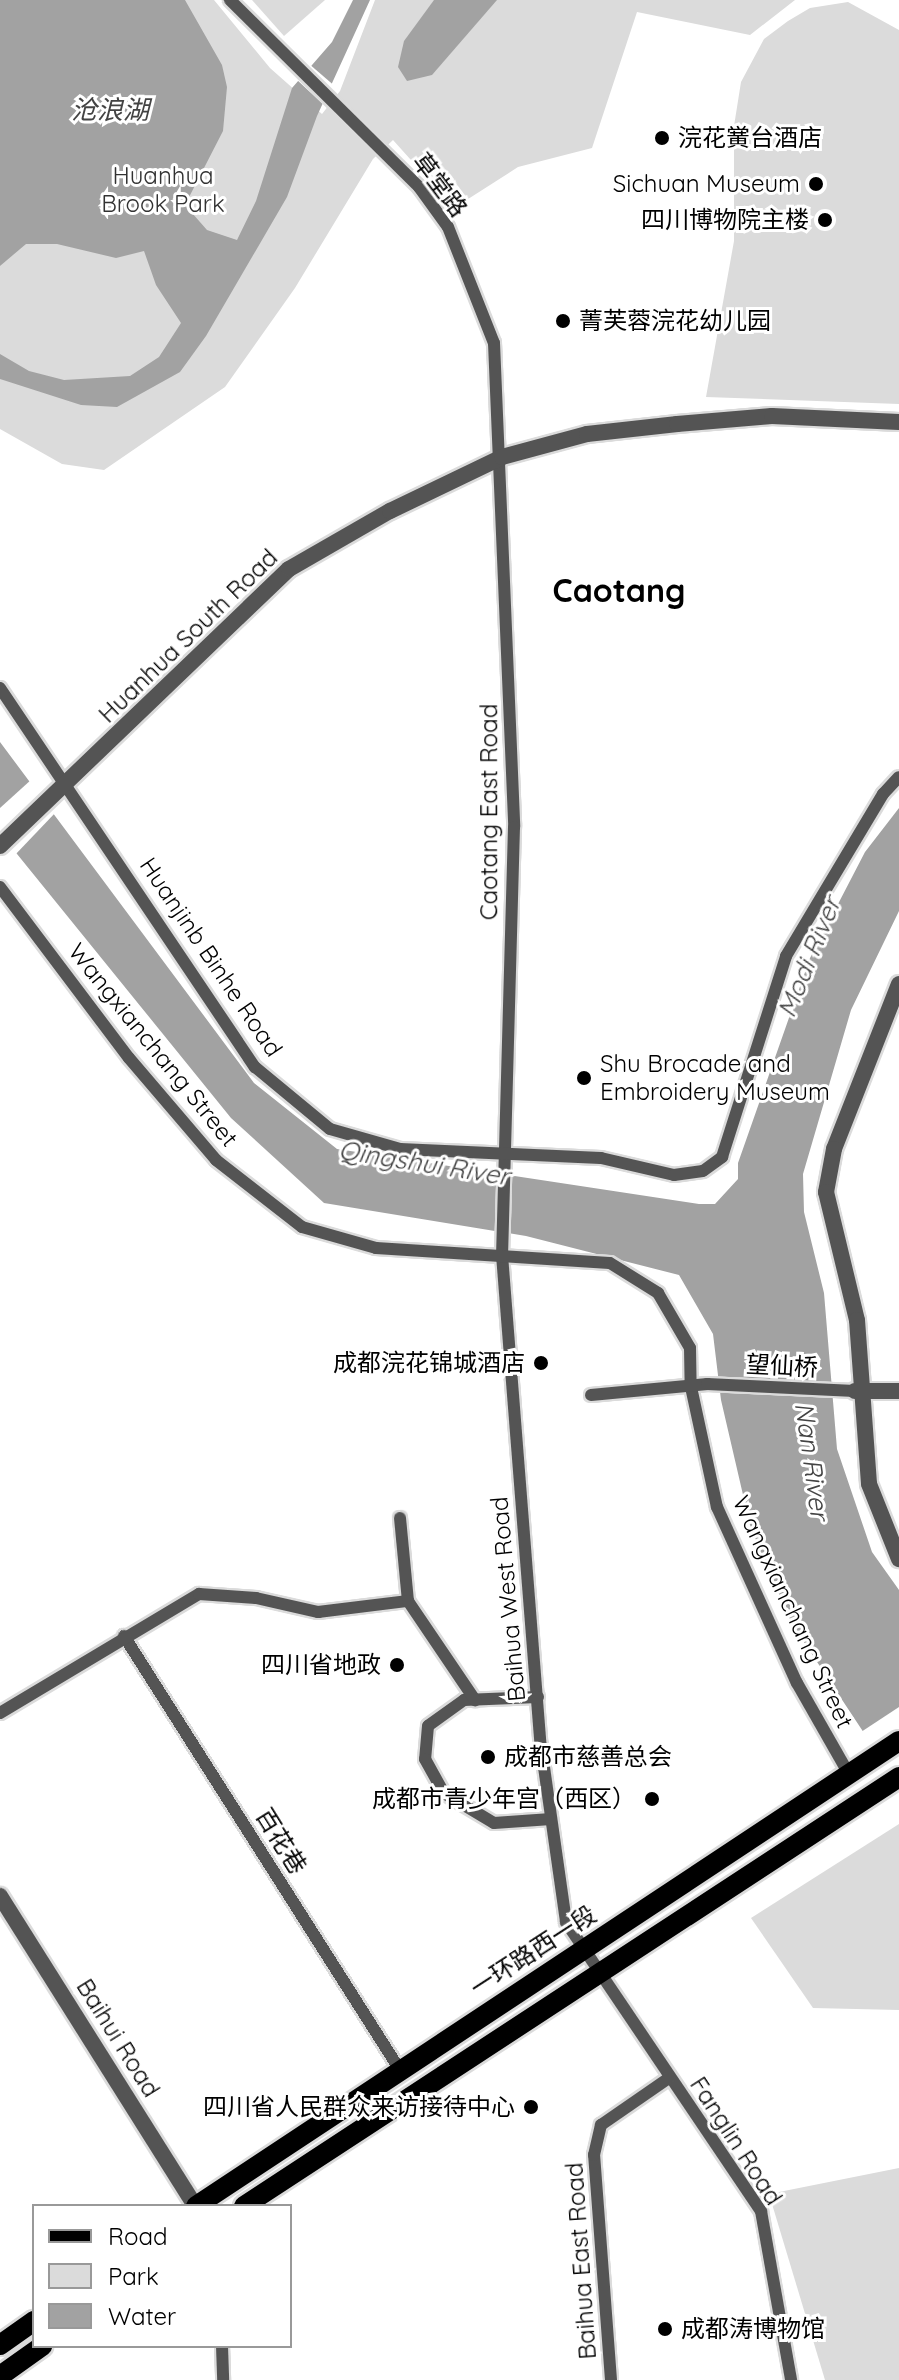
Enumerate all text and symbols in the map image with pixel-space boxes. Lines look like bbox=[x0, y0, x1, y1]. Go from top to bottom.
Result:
water label: 沧浪湖 bbox=[71, 94, 149, 126]
place label: 浣花黉台酒店 bbox=[678, 124, 822, 152]
marker: 浣花黉台酒店 bbox=[653, 129, 671, 147]
street label: 草堂路 bbox=[407, 148, 473, 222]
park label: Huanhua Brook Park bbox=[101, 162, 225, 218]
place label: Sichuan Museum bbox=[613, 170, 800, 198]
marker: Sichuan Museum bbox=[807, 175, 825, 193]
place label: 四川博物院主楼 bbox=[641, 206, 809, 234]
marker: 四川博物院主楼 bbox=[816, 211, 834, 229]
place label: 菁芙蓉浣花幼儿园 bbox=[579, 307, 771, 335]
marker: 菁芙蓉浣花幼儿园 bbox=[554, 312, 572, 330]
street label: Huanhua South Road bbox=[93, 543, 283, 729]
district label: Caotang bbox=[553, 571, 685, 609]
street label: Caotang East Road bbox=[475, 704, 503, 920]
street label: Huanjinb Binhe Road bbox=[134, 852, 288, 1062]
water label: Modi River bbox=[771, 892, 847, 1022]
street label: Wangxianchang Street bbox=[62, 938, 244, 1152]
place label: Shu Brocade and Embroidery Museum bbox=[600, 1050, 830, 1106]
marker: Shu Brocade and Embroidery Museum bbox=[575, 1069, 593, 1087]
water label: Qingshui River bbox=[336, 1134, 512, 1192]
place label: 成都浣花锦城酒店 bbox=[333, 1349, 525, 1377]
street label: 望仙桥 bbox=[745, 1350, 819, 1382]
marker: 成都浣花锦城酒店 bbox=[532, 1354, 550, 1372]
water label: Nan River bbox=[788, 1400, 836, 1522]
street label: Wangxianchang Street bbox=[726, 1491, 860, 1733]
street label: Baihua West Road bbox=[485, 1495, 531, 1703]
place label: 四川省地政 bbox=[261, 1651, 381, 1679]
marker: 四川省地政 bbox=[388, 1656, 406, 1674]
place label: 成都市慈善总会 bbox=[504, 1743, 672, 1771]
marker: 成都市慈善总会 bbox=[479, 1748, 497, 1766]
place label: 成都市青少年宫（西区） bbox=[372, 1785, 636, 1813]
marker: 成都市青少年宫（西区） bbox=[643, 1790, 661, 1808]
street label: 百花巷 bbox=[250, 1803, 312, 1879]
street label: 一环路西一段 bbox=[465, 1900, 601, 2002]
street label: Baihui Road bbox=[70, 1974, 166, 2102]
street label: Fanglin Road bbox=[684, 2071, 788, 2211]
place label: 四川省人民群众来访接待中心 bbox=[203, 2093, 515, 2121]
marker: 四川省人民群众来访接待中心 bbox=[522, 2098, 540, 2116]
street label: Baihua East Road bbox=[560, 2162, 602, 2360]
legend bbox=[32, 2204, 292, 2348]
text: Road bbox=[108, 2221, 168, 2251]
text: Park bbox=[108, 2261, 159, 2291]
text: Water bbox=[108, 2301, 176, 2331]
place label: 成都涛博物馆 bbox=[681, 2315, 825, 2343]
marker: 成都涛博物馆 bbox=[656, 2320, 674, 2338]

